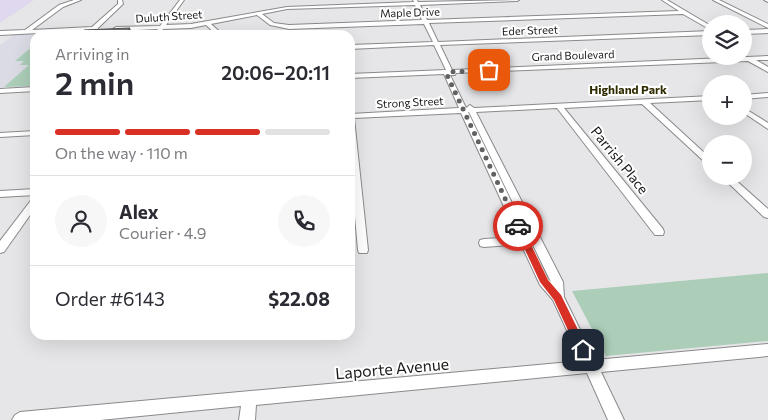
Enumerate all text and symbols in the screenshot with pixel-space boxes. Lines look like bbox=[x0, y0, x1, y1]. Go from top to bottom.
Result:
street label: Maple Drive bbox=[380, 4, 440, 20]
street label: Duluth Street bbox=[135, 7, 203, 25]
map controls bbox=[702, 15, 752, 185]
button: layers bbox=[702, 15, 752, 65]
street label: Eder Street bbox=[502, 23, 559, 37]
text: Arriving in bbox=[55, 44, 129, 63]
street label: Grand Boulevard bbox=[531, 47, 615, 63]
pin bbox=[468, 49, 510, 91]
icon: bag bbox=[475, 56, 503, 84]
text: 20:06–20:11 bbox=[221, 61, 330, 84]
text: 2 min bbox=[55, 62, 134, 102]
button: + bbox=[702, 75, 752, 125]
district label: Highland Park bbox=[589, 82, 667, 96]
street label: Strong Street bbox=[376, 94, 444, 110]
street label: Parrish Place bbox=[588, 123, 652, 197]
button: − bbox=[702, 135, 752, 185]
text: On the way · 110 m bbox=[55, 143, 188, 162]
button: person bbox=[55, 195, 107, 247]
button: phone bbox=[278, 195, 330, 247]
text: Alex bbox=[119, 200, 159, 223]
courier bbox=[493, 201, 543, 251]
icon: car bbox=[504, 212, 532, 240]
text: Courier · 4.9 bbox=[119, 223, 206, 242]
text: Order #6143 bbox=[55, 287, 165, 310]
text: $22.08 bbox=[268, 287, 330, 310]
pin bbox=[562, 329, 604, 371]
icon: home bbox=[569, 336, 597, 364]
street label: Laporte Avenue bbox=[334, 354, 450, 382]

